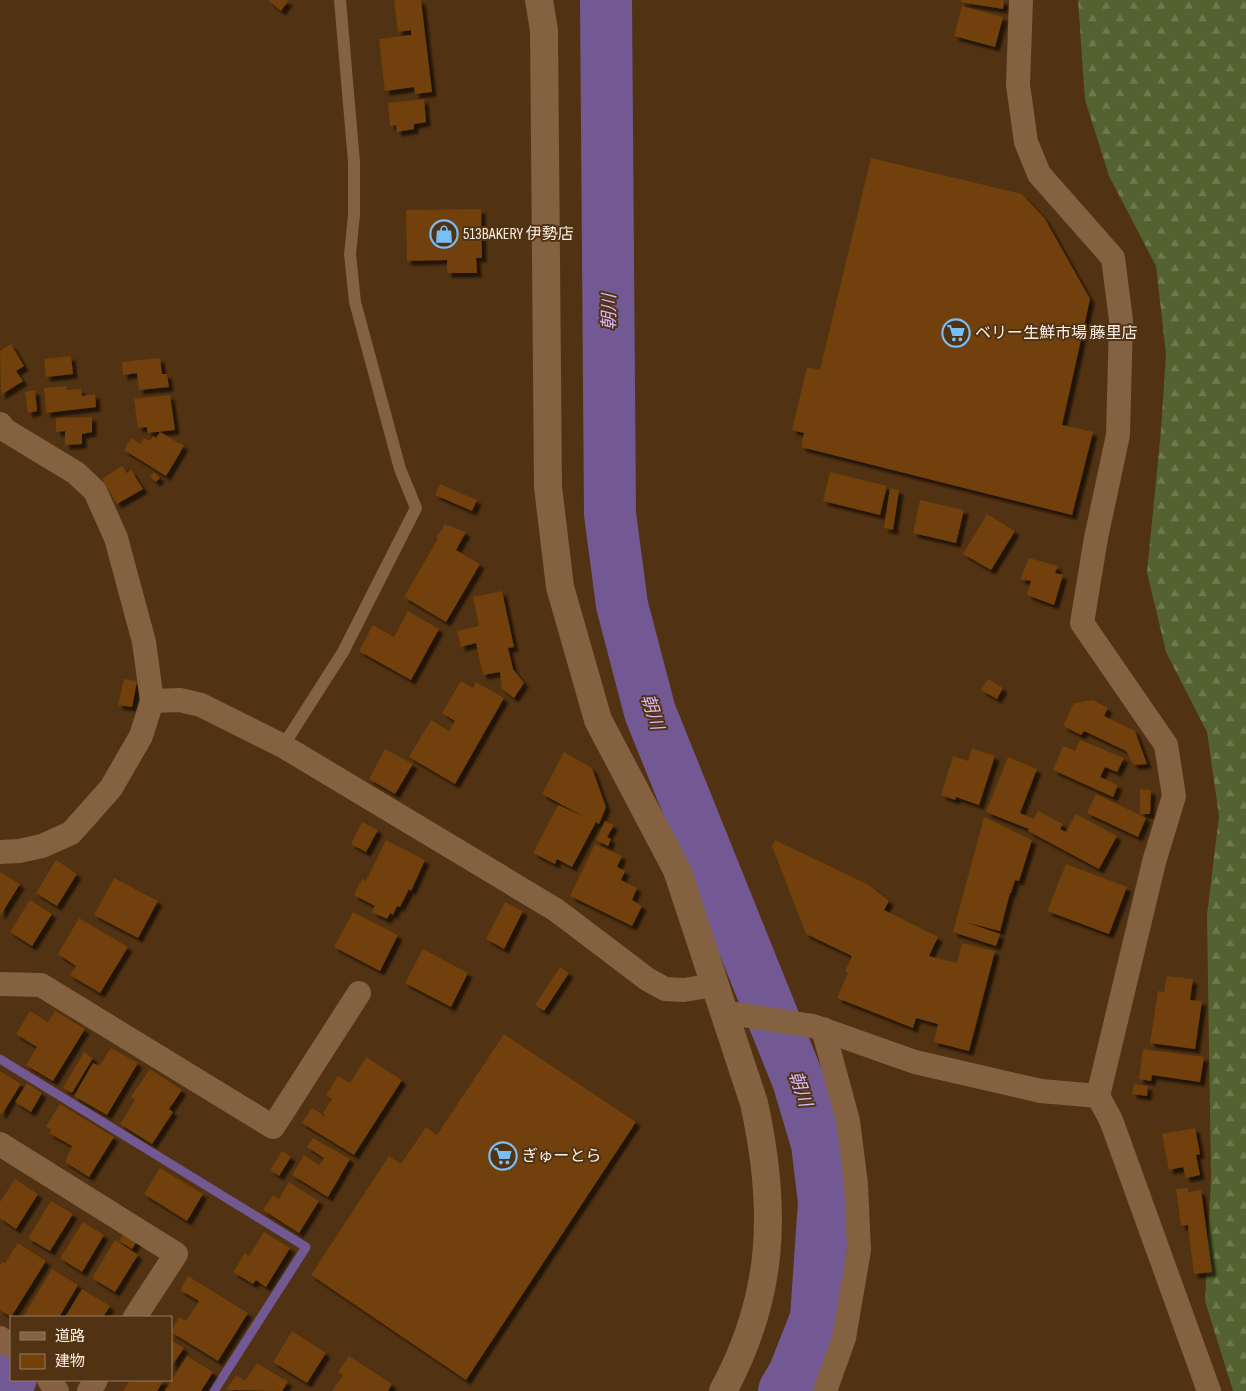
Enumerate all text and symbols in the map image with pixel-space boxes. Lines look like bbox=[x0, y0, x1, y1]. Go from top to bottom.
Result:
shop icon: 513BAKERY 伊勢店 bbox=[429, 219, 459, 249]
place label: 513BAKERY 伊勢店 bbox=[463, 225, 574, 244]
water label: 朝川 bbox=[599, 292, 620, 330]
supermarket icon: ベリー生鮮市場 藤里店 bbox=[941, 318, 971, 348]
place label: ベリー生鮮市場 藤里店 bbox=[975, 324, 1138, 343]
water label: 朝川 bbox=[636, 692, 668, 734]
water label: 朝川 bbox=[784, 1069, 816, 1111]
supermarket icon: ぎゅーとら bbox=[488, 1141, 518, 1171]
place label: ぎゅーとら bbox=[522, 1147, 602, 1166]
legend bbox=[10, 1316, 172, 1381]
text: 道路 bbox=[55, 1327, 85, 1346]
text: 建物 bbox=[55, 1352, 85, 1371]

